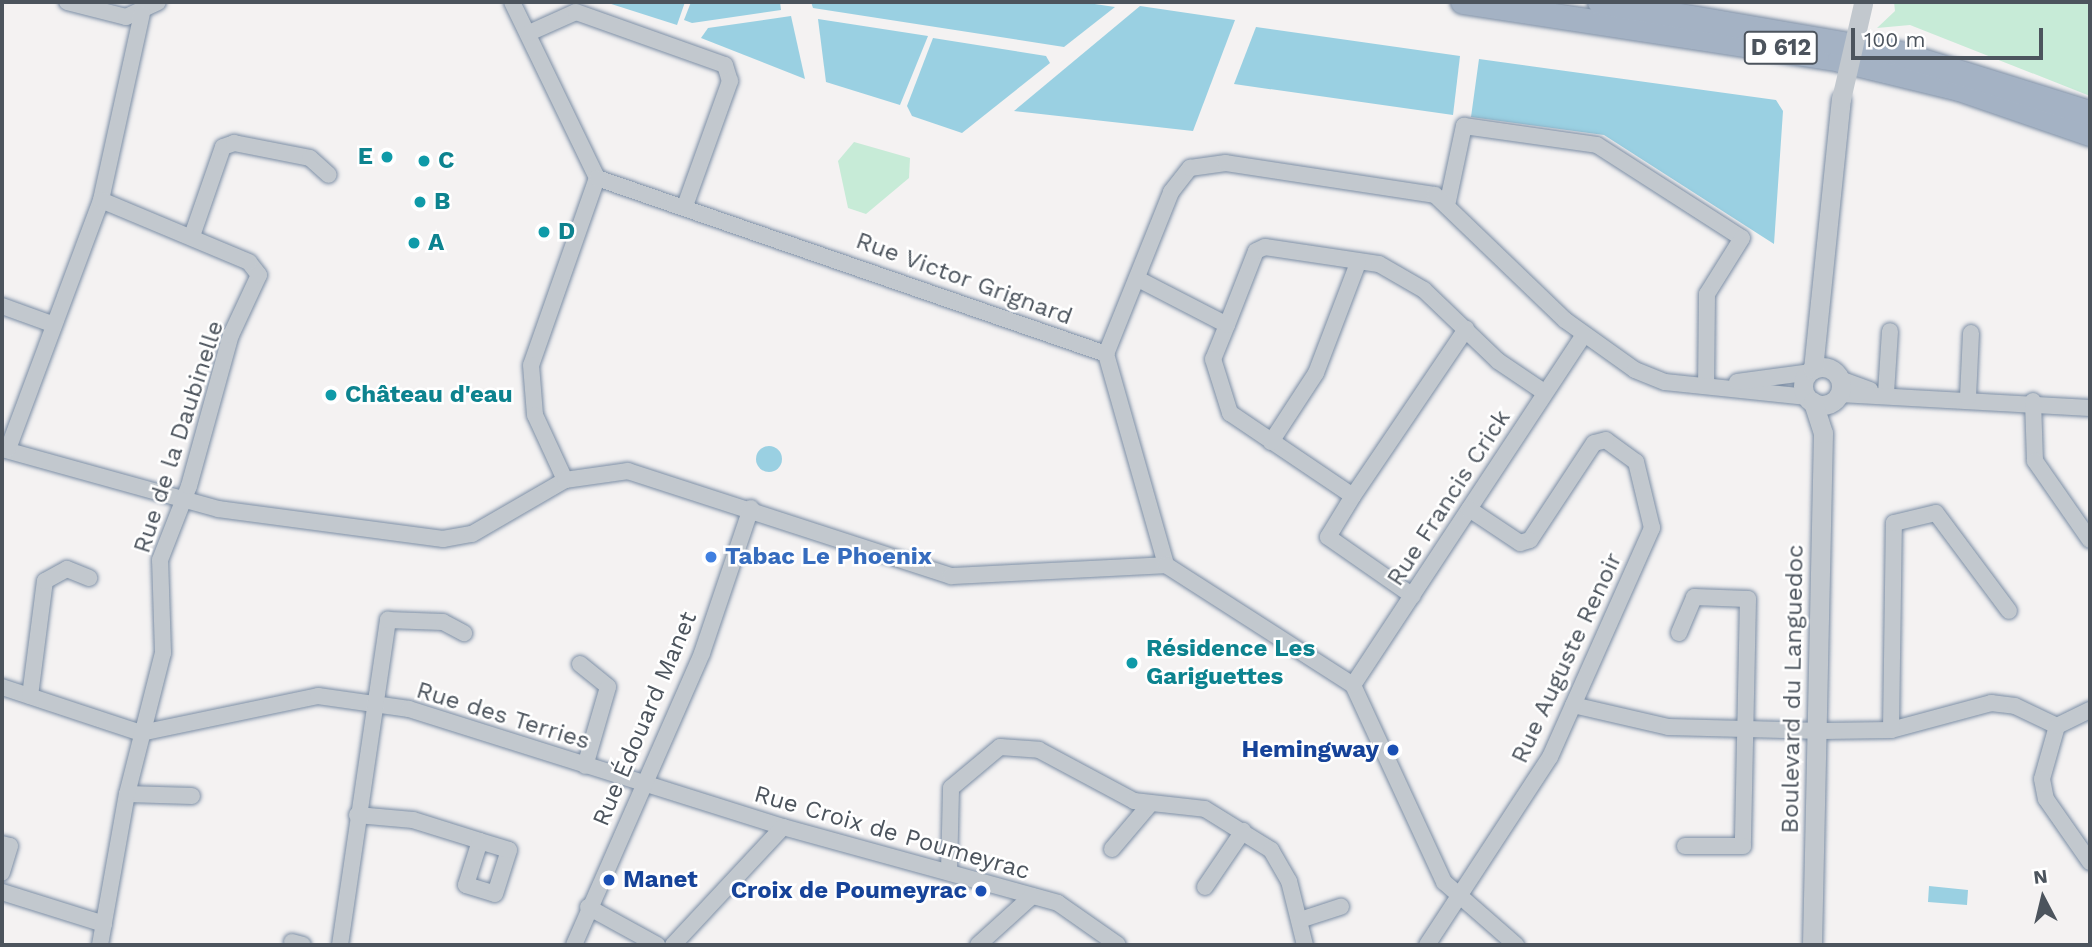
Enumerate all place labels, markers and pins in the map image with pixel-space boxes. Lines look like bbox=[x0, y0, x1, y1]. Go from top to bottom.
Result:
place label: E bbox=[358, 143, 373, 171]
place label: C bbox=[438, 147, 454, 175]
marker: E bbox=[379, 149, 395, 165]
marker: C bbox=[416, 153, 432, 169]
place label: B bbox=[434, 188, 450, 216]
marker: B bbox=[412, 194, 428, 210]
place label: D bbox=[558, 218, 575, 246]
marker: D bbox=[536, 224, 552, 240]
place label: A bbox=[428, 229, 444, 257]
marker: A bbox=[406, 235, 422, 251]
place label: Château d'eau bbox=[345, 381, 513, 409]
marker: Château d'eau bbox=[323, 387, 339, 403]
place label: Tabac Le Phoenix bbox=[725, 543, 932, 571]
marker: Tabac Le Phoenix bbox=[703, 549, 719, 565]
place label: Résidence Les Gariguettes bbox=[1146, 635, 1315, 691]
marker: Résidence Les Gariguettes bbox=[1124, 655, 1140, 671]
place label: Hemingway bbox=[1241, 736, 1379, 764]
marker: Hemingway bbox=[1385, 742, 1401, 758]
place label: Manet bbox=[623, 866, 698, 894]
marker: Manet bbox=[601, 872, 617, 888]
place label: Croix de Poumeyrac bbox=[730, 877, 967, 905]
marker: Croix de Poumeyrac bbox=[973, 883, 989, 899]

